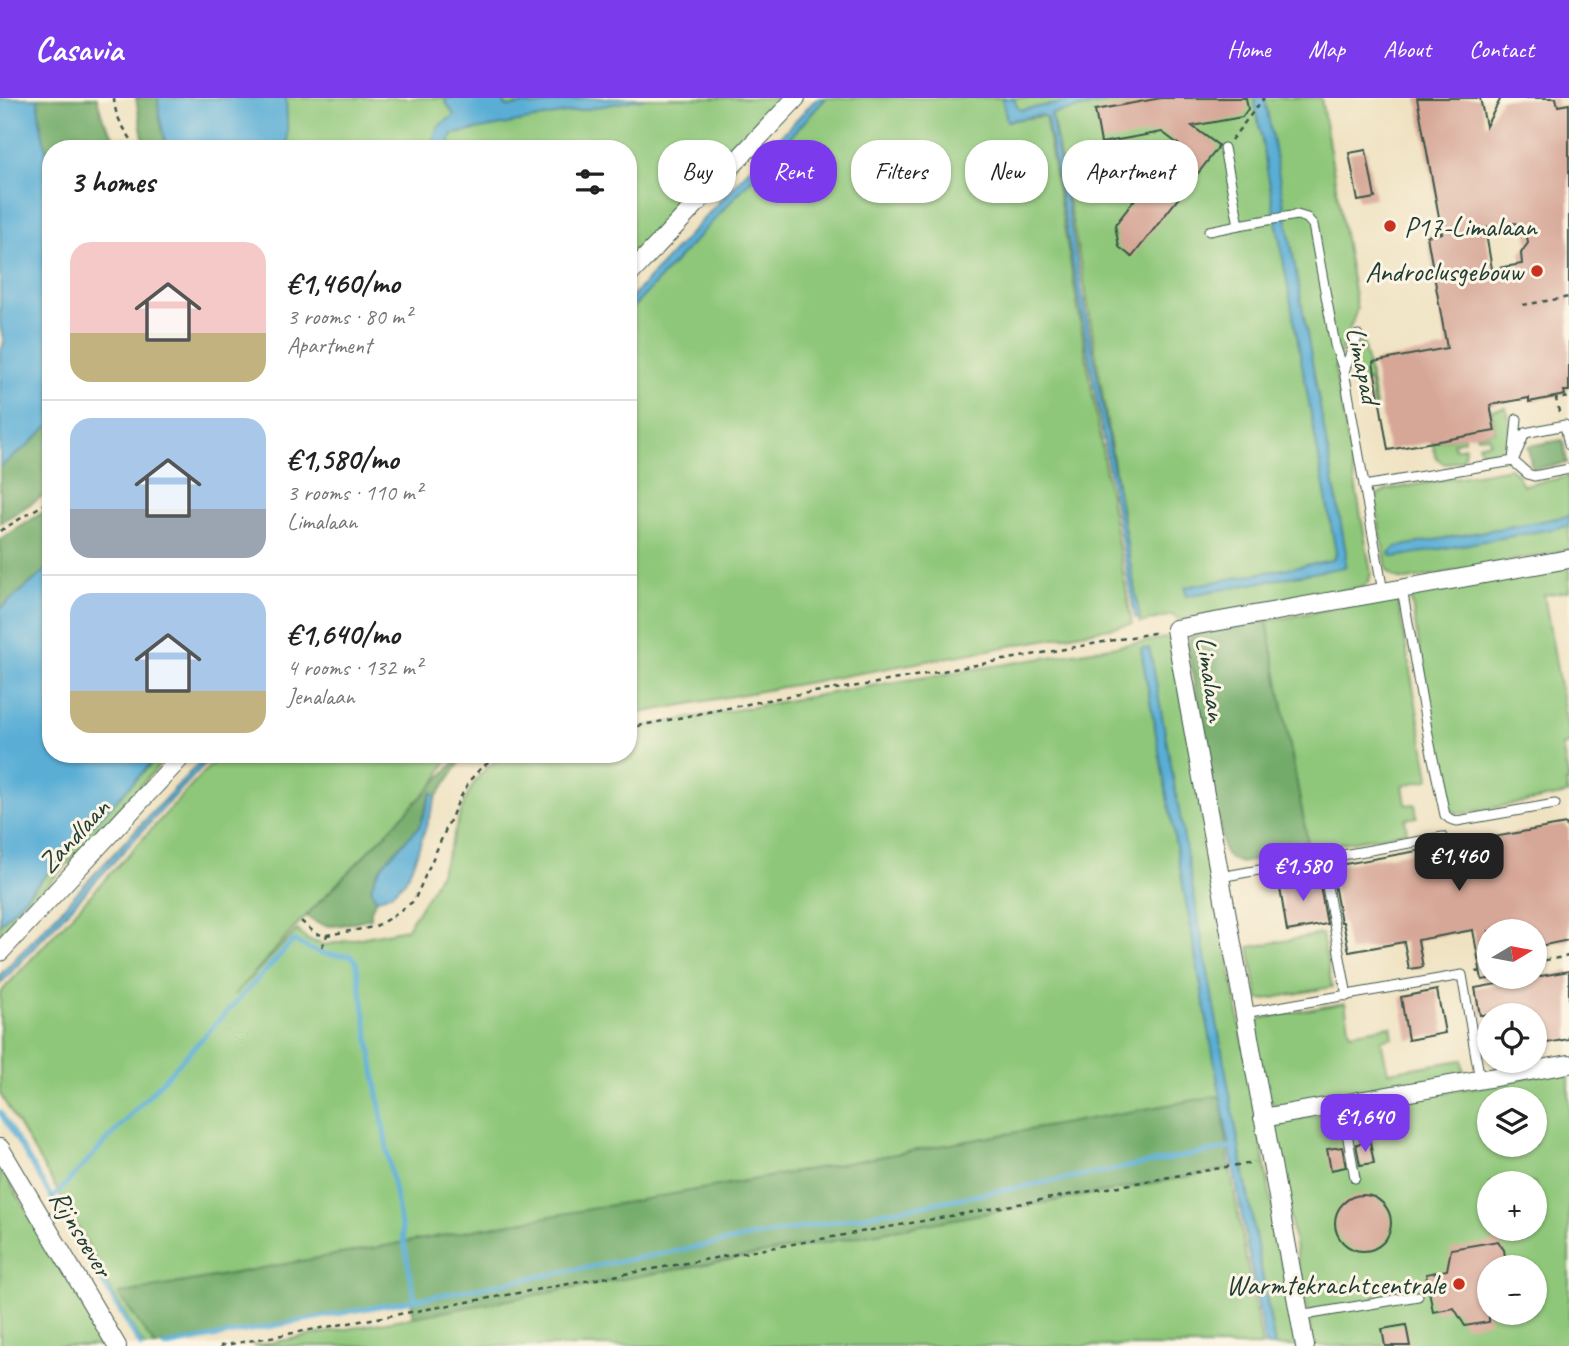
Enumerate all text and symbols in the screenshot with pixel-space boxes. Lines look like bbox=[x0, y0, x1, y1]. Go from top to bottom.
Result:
text: Casavia bbox=[35, 28, 123, 70]
text: Home bbox=[1227, 34, 1270, 64]
text: Map bbox=[1308, 34, 1345, 64]
text: About bbox=[1383, 34, 1431, 64]
text: Contact bbox=[1469, 34, 1534, 64]
chip: Buy bbox=[658, 140, 736, 203]
chip: Rent bbox=[750, 140, 837, 203]
chip: Filters bbox=[851, 140, 951, 203]
chip: New bbox=[965, 140, 1048, 203]
chip: Apartment bbox=[1062, 140, 1198, 203]
text: 3 homes bbox=[70, 163, 155, 201]
icon: filters bbox=[571, 163, 609, 201]
place label: P17-Limalaan bbox=[1404, 209, 1538, 244]
marker: P17-Limalaan bbox=[1382, 218, 1398, 234]
place label: Androclusgebouw bbox=[1365, 254, 1526, 289]
marker: Androclusgebouw bbox=[1529, 263, 1545, 279]
text: €1,460/mo bbox=[287, 264, 400, 302]
icon: home bbox=[126, 270, 210, 354]
text: 3 rooms · 80 m² bbox=[287, 302, 411, 331]
street label: Limapad bbox=[1338, 324, 1390, 411]
text: Apartment bbox=[287, 331, 372, 360]
text: €1,580/mo bbox=[287, 440, 398, 478]
icon: home bbox=[126, 446, 210, 530]
text: 3 rooms · 110 m² bbox=[287, 478, 422, 507]
text: Limalaan bbox=[287, 507, 357, 536]
text: €1,640/mo bbox=[287, 615, 400, 653]
icon: home bbox=[126, 621, 210, 705]
street label: Limalaan bbox=[1188, 634, 1235, 725]
text: 4 rooms · 132 m² bbox=[287, 653, 422, 682]
text: Jenalaan bbox=[287, 682, 355, 711]
street label: Zandlaan bbox=[30, 789, 118, 880]
pin: €1,460 bbox=[1402, 834, 1516, 893]
text: €1,460 bbox=[1431, 841, 1487, 870]
pin: €1,580 bbox=[1246, 844, 1360, 903]
text: €1,580 bbox=[1275, 851, 1331, 880]
north arrow bbox=[1477, 919, 1547, 989]
map controls bbox=[1477, 919, 1547, 1325]
button: locate bbox=[1477, 1003, 1547, 1073]
button: layers bbox=[1477, 1087, 1547, 1157]
pin: €1,640 bbox=[1308, 1094, 1422, 1154]
text: €1,640 bbox=[1337, 1102, 1393, 1131]
button: + bbox=[1477, 1171, 1547, 1241]
street label: Rijnsoever bbox=[42, 1183, 122, 1285]
button: − bbox=[1477, 1255, 1547, 1325]
place label: Warmtekrachtcentrale bbox=[1226, 1267, 1447, 1302]
marker: Warmtekrachtcentrale bbox=[1451, 1276, 1467, 1292]

